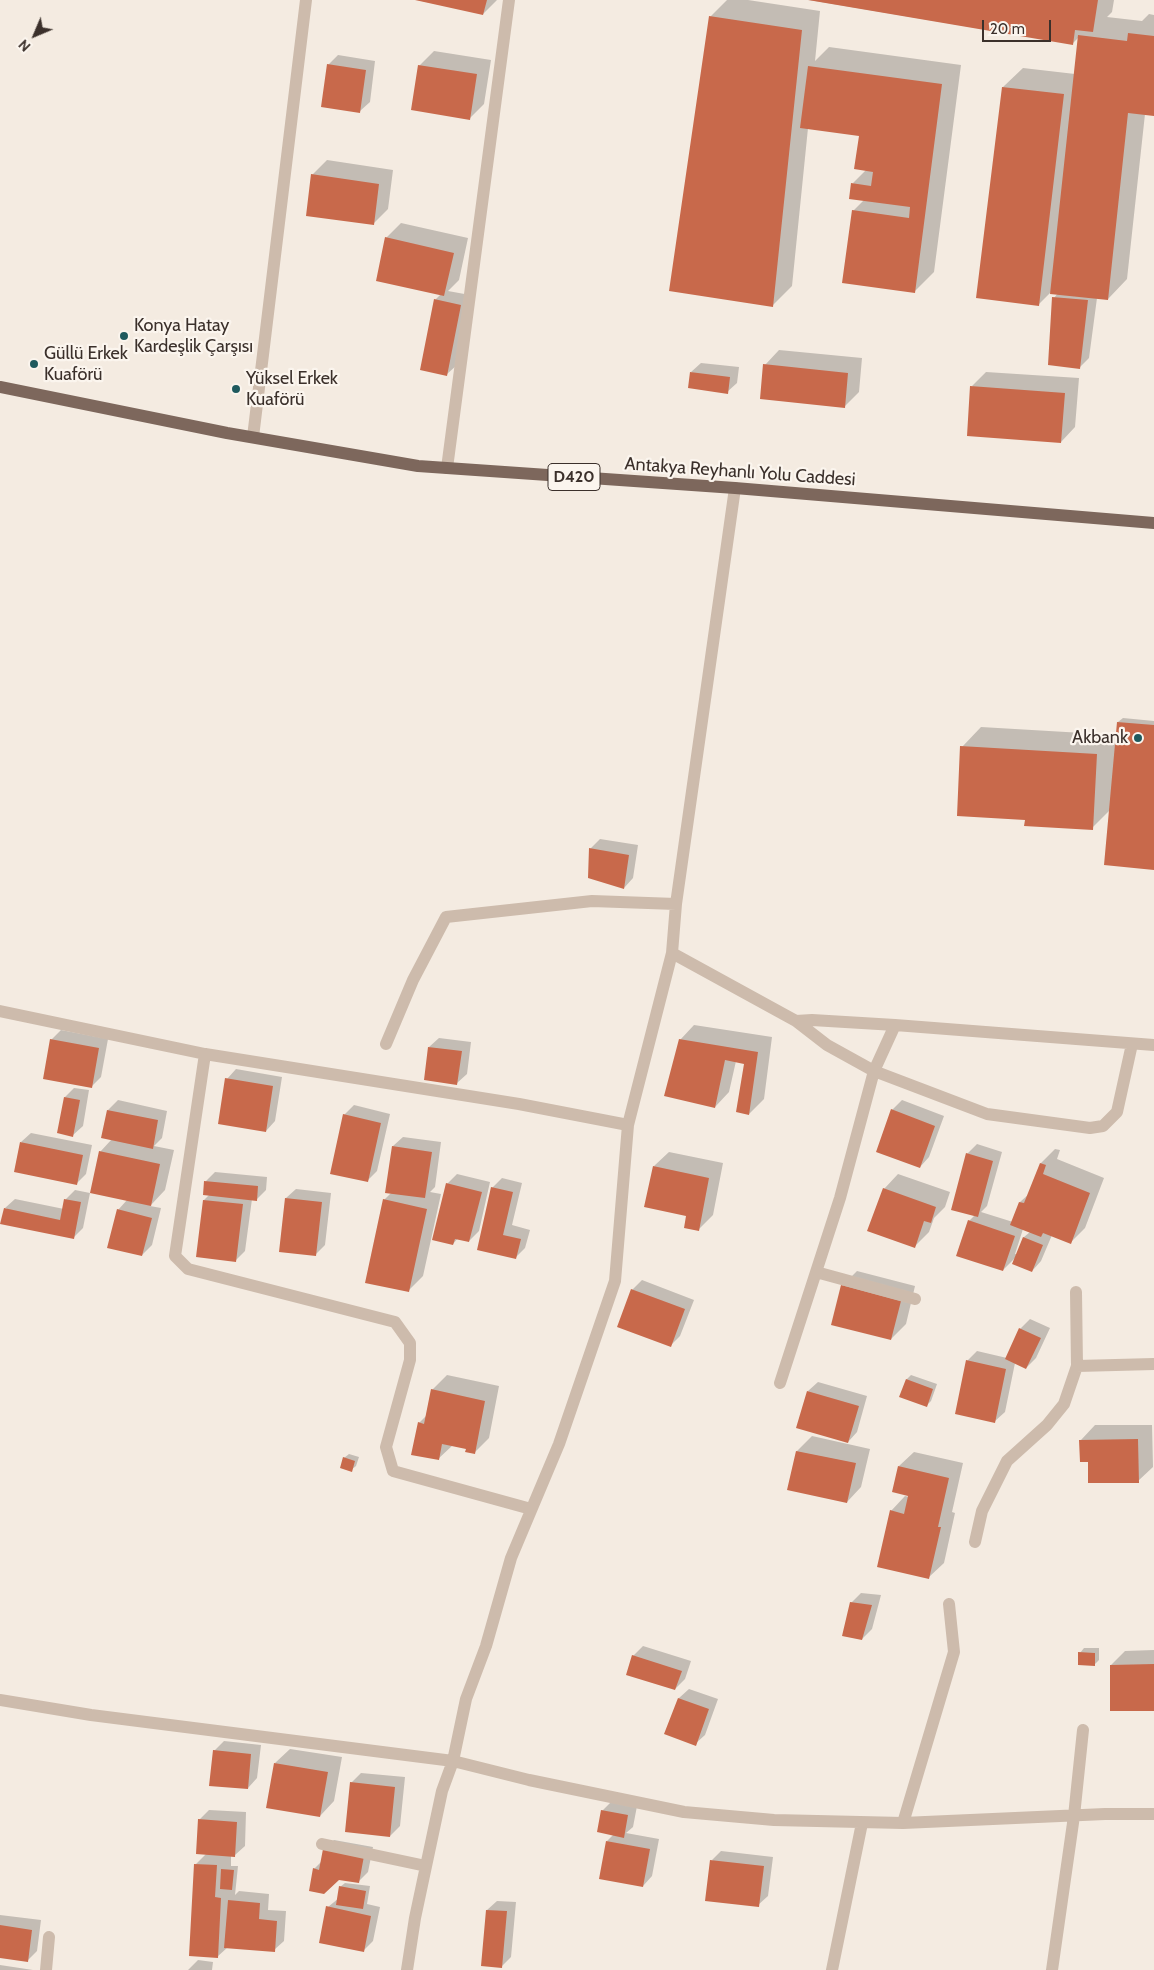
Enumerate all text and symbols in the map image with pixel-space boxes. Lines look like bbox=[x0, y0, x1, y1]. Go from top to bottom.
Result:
north arrow bbox=[10, 10, 60, 60]
scale bar bbox=[984, 10, 1053, 42]
text: 20 m bbox=[990, 20, 1025, 38]
text: N bbox=[15, 36, 34, 55]
place label: Konya Hatay Kardeşlik Çarşısı bbox=[134, 315, 253, 358]
marker: Konya Hatay Kardeşlik Çarşısı bbox=[118, 330, 130, 342]
place label: Güllü Erkek Kuaförü bbox=[44, 343, 128, 386]
marker: Güllü Erkek Kuaförü bbox=[28, 358, 40, 370]
place label: Yüksel Erkek Kuaförü bbox=[246, 368, 338, 410]
marker: Yüksel Erkek Kuaförü bbox=[230, 383, 242, 395]
street label: Antakya Reyhanlı Yolu Caddesi bbox=[624, 453, 856, 491]
road number: D420 bbox=[548, 464, 600, 491]
place label: Akbank bbox=[1072, 727, 1128, 749]
marker: Akbank bbox=[1132, 732, 1144, 744]

